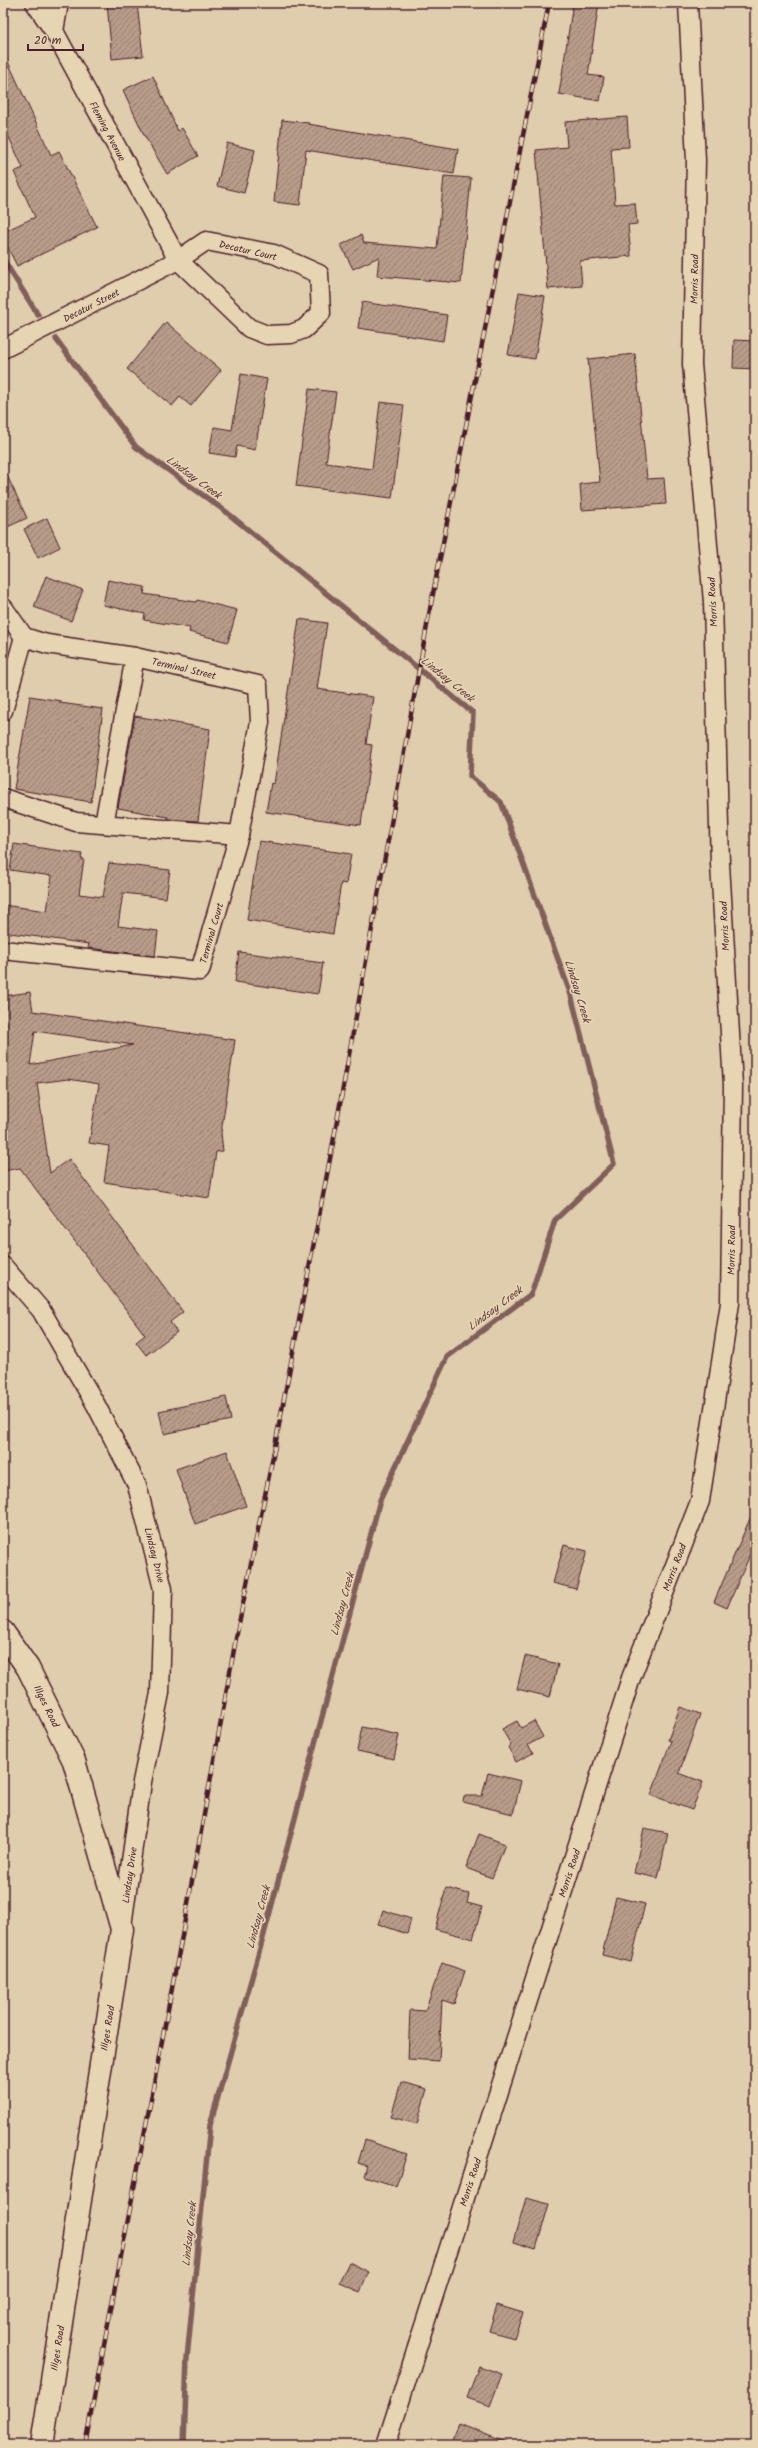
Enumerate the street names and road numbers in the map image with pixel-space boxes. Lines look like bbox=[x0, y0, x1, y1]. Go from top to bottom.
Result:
street label: Fleming Avenue bbox=[85, 99, 130, 165]
street label: Decatur Court bbox=[217, 237, 278, 265]
street label: Morris Road bbox=[687, 253, 703, 304]
street label: Decatur Street bbox=[60, 285, 123, 327]
street label: Morris Road bbox=[704, 576, 722, 627]
street label: Terminal Street bbox=[150, 654, 218, 684]
street label: Morris Road bbox=[716, 900, 734, 951]
street label: Terminal Court bbox=[196, 901, 228, 966]
street label: Morris Road bbox=[724, 1224, 740, 1275]
street label: Lindsay Drive bbox=[139, 1526, 169, 1585]
street label: Morris Road bbox=[659, 1540, 692, 1593]
street label: Illges Road bbox=[29, 1682, 64, 1731]
street label: Lindsay Drive bbox=[118, 1845, 142, 1904]
street label: Morris Road bbox=[555, 1846, 586, 1899]
street label: Illges Road bbox=[97, 2003, 120, 2052]
street label: Morris Road bbox=[456, 2155, 487, 2208]
street label: Illges Road bbox=[47, 2323, 70, 2372]

